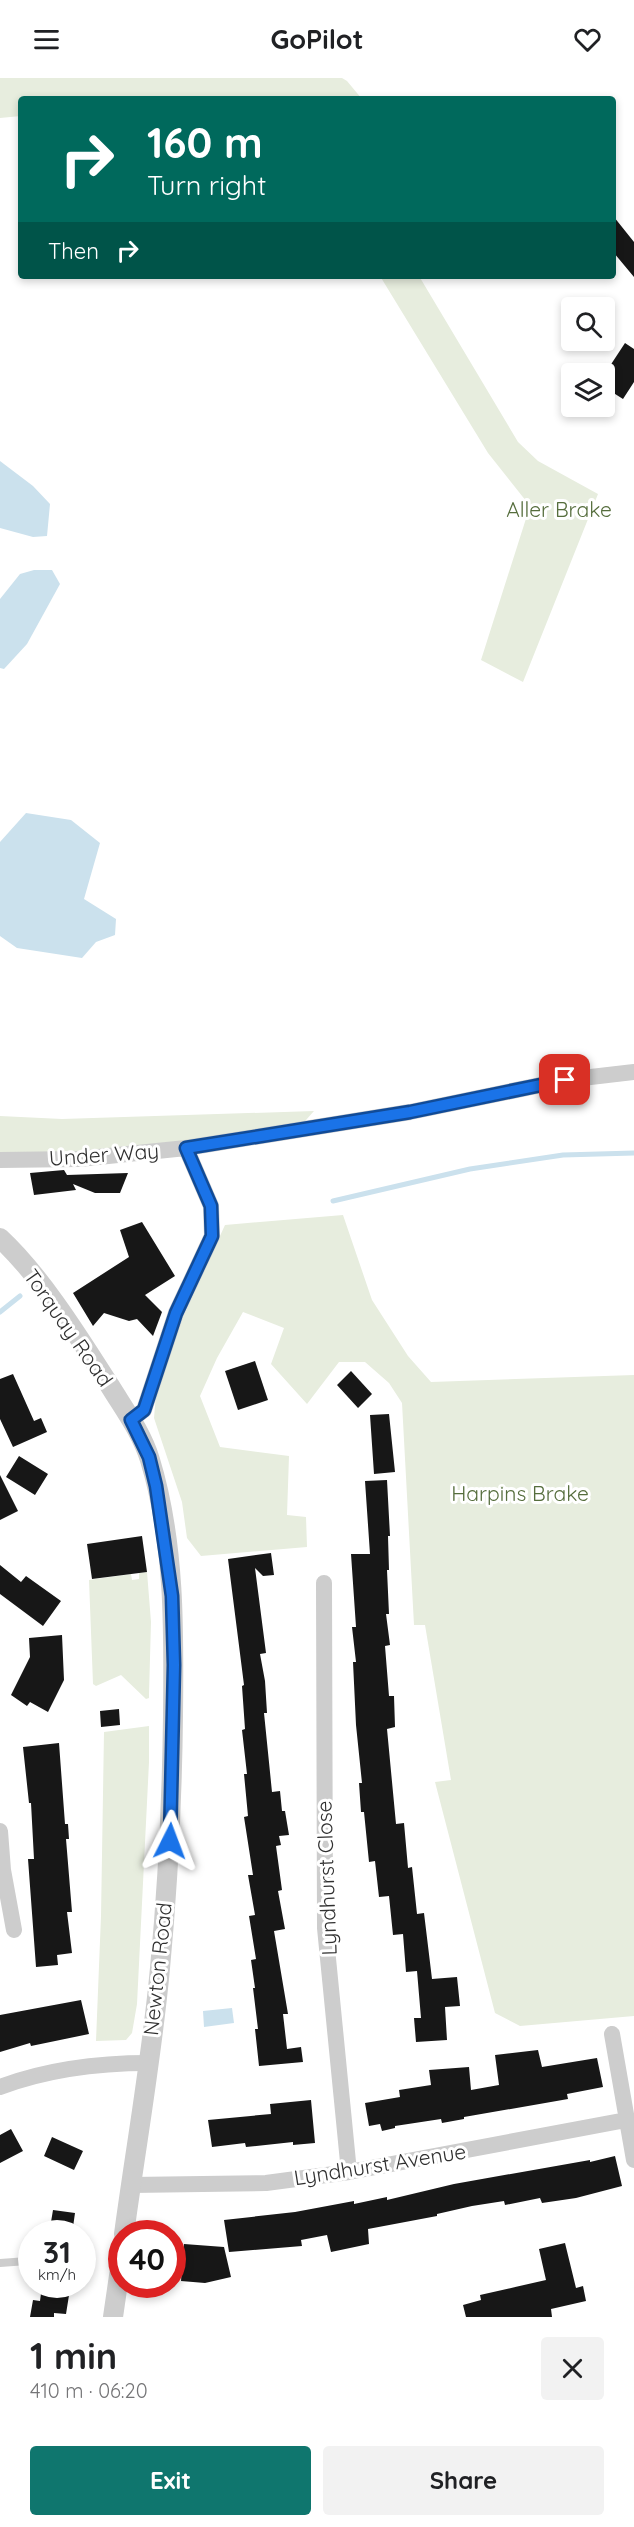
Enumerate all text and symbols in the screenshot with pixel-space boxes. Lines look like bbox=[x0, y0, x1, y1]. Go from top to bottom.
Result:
text: GoPilot bbox=[270, 22, 364, 56]
icon: menu bbox=[30, 23, 63, 56]
icon: heart bbox=[571, 23, 604, 56]
text: 160 m bbox=[147, 116, 263, 169]
icon: right bbox=[48, 120, 126, 198]
text: Turn right bbox=[147, 168, 266, 202]
icon: right bbox=[111, 234, 144, 267]
text: Then bbox=[48, 237, 99, 265]
map controls bbox=[561, 297, 615, 417]
button: search bbox=[561, 297, 615, 351]
button: layers bbox=[561, 363, 615, 417]
park label: Aller Brake bbox=[506, 496, 612, 522]
pin bbox=[539, 1054, 590, 1105]
icon: arrive bbox=[548, 1063, 581, 1096]
street label: Under Way bbox=[48, 1137, 160, 1171]
street label: Torquay Road bbox=[19, 1264, 119, 1391]
park label: Harpins Brake bbox=[451, 1480, 589, 1506]
street label: Lyndhurst Close bbox=[310, 1800, 342, 1956]
position arrow bbox=[138, 1809, 202, 1873]
street label: Newton Road bbox=[137, 1901, 177, 2037]
street label: Lyndhurst Avenue bbox=[292, 2138, 468, 2190]
speed limit sign: 40 bbox=[108, 2220, 186, 2298]
text: 31 bbox=[43, 2233, 71, 2271]
text: km/h bbox=[38, 2265, 76, 2284]
text: 1 min bbox=[30, 2333, 117, 2378]
button: close bbox=[541, 2337, 604, 2400]
text: 410 m · 06:20 bbox=[30, 2378, 148, 2403]
button: Exit bbox=[30, 2446, 311, 2515]
button: Share bbox=[323, 2446, 604, 2515]

